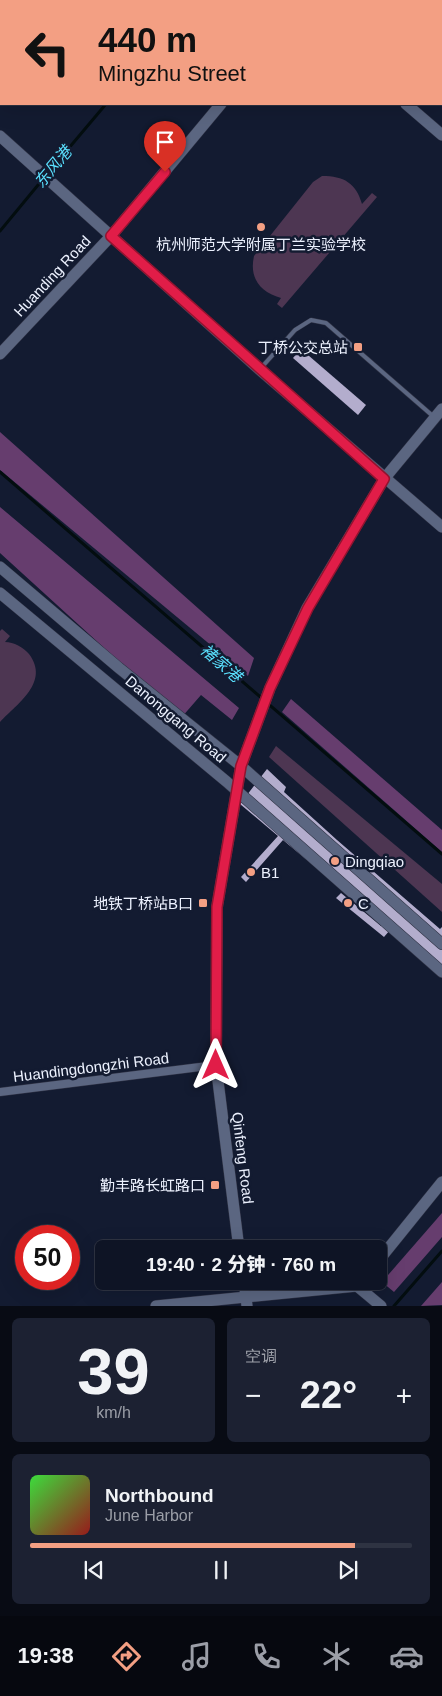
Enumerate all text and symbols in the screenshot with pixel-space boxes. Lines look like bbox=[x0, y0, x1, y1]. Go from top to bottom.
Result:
icon: left bbox=[15, 20, 80, 85]
text: 440 m bbox=[98, 20, 197, 59]
text: Mingzhu Street bbox=[98, 61, 246, 86]
pin bbox=[144, 121, 186, 172]
icon: arrive bbox=[151, 128, 179, 156]
water label: 东风港 bbox=[31, 142, 76, 191]
marker: 杭州师范大学附属丁兰实验学校 bbox=[255, 221, 267, 233]
street label: Huanding Road bbox=[10, 232, 94, 320]
place label: 杭州师范大学附属丁兰实验学校 bbox=[156, 236, 366, 253]
place label: 丁桥公交总站 bbox=[258, 339, 348, 356]
marker: 丁桥公交总站 bbox=[352, 341, 364, 353]
water label: 褚家港 bbox=[197, 641, 246, 686]
street label: Danonggang Road bbox=[122, 672, 230, 766]
place label: Dingqiao bbox=[345, 853, 404, 870]
marker: Dingqiao bbox=[329, 855, 341, 867]
place label: B1 bbox=[261, 864, 279, 881]
marker: B1 bbox=[245, 866, 257, 878]
place label: 地铁丁桥站B口 bbox=[93, 895, 193, 912]
place label: C bbox=[358, 895, 369, 912]
marker: 地铁丁桥站B口 bbox=[197, 897, 209, 909]
marker: C bbox=[342, 897, 354, 909]
position arrow bbox=[189, 1038, 241, 1090]
street label: Huandingdongzhi Road bbox=[12, 1049, 170, 1085]
street label: Qinfeng Road bbox=[229, 1111, 257, 1205]
place label: 勤丰路长虹路口 bbox=[100, 1177, 205, 1194]
marker: 勤丰路长虹路口 bbox=[209, 1179, 221, 1191]
speed limit sign: 50 bbox=[15, 1225, 80, 1290]
text: 19:40 · 2 分钟 · 760 m bbox=[146, 1254, 336, 1275]
text: 39 bbox=[77, 1335, 150, 1408]
text: 空调 bbox=[245, 1348, 277, 1365]
text: 22° bbox=[300, 1374, 357, 1416]
text: − bbox=[245, 1380, 261, 1411]
text: + bbox=[396, 1380, 412, 1411]
text: km/h bbox=[96, 1404, 131, 1421]
text: Northbound bbox=[105, 1485, 214, 1506]
text: June Harbor bbox=[105, 1507, 193, 1524]
icon: previous bbox=[80, 1556, 108, 1584]
icon: pause bbox=[207, 1556, 235, 1584]
icon: next bbox=[334, 1556, 362, 1584]
icon: directions bbox=[109, 1639, 144, 1674]
icon: music bbox=[179, 1639, 214, 1674]
icon: phone bbox=[249, 1639, 284, 1674]
icon: climate bbox=[319, 1639, 354, 1674]
icon: car bbox=[389, 1639, 424, 1674]
text: 19:38 bbox=[18, 1643, 74, 1668]

